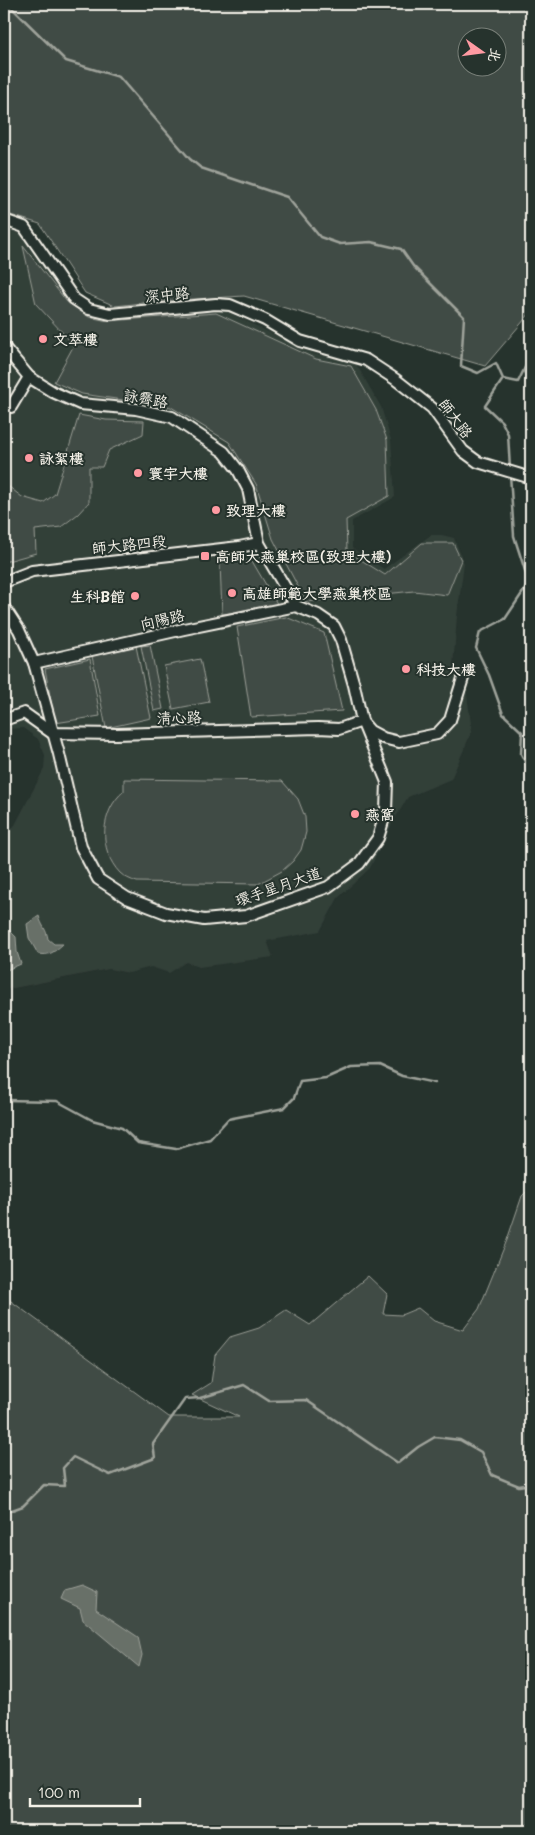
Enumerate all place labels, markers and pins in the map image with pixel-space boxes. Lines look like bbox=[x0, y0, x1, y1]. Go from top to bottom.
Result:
place label: 文萃樓 bbox=[53, 329, 98, 349]
marker: 文萃樓 bbox=[37, 333, 49, 345]
place label: 詠絮樓 bbox=[39, 448, 84, 468]
marker: 詠絮樓 bbox=[23, 452, 35, 464]
place label: 寰宇大樓 bbox=[148, 463, 208, 483]
marker: 寰宇大樓 bbox=[132, 467, 144, 479]
place label: 致理大樓 bbox=[226, 500, 286, 520]
marker: 致理大樓 bbox=[210, 504, 222, 516]
place label: 高師大燕巢校區(致理大樓) bbox=[215, 546, 391, 566]
marker: 高師大燕巢校區(致理大樓) bbox=[199, 550, 211, 562]
place label: 高雄師範大學燕巢校區 bbox=[242, 583, 392, 603]
place label: 生科B館 bbox=[70, 586, 125, 606]
marker: 高雄師範大學燕巢校區 bbox=[226, 587, 238, 599]
marker: 生科B館 bbox=[129, 590, 141, 602]
place label: 科技大樓 bbox=[416, 659, 476, 679]
marker: 科技大樓 bbox=[400, 663, 412, 675]
place label: 燕窩 bbox=[365, 804, 395, 824]
marker: 燕窩 bbox=[349, 808, 361, 820]

